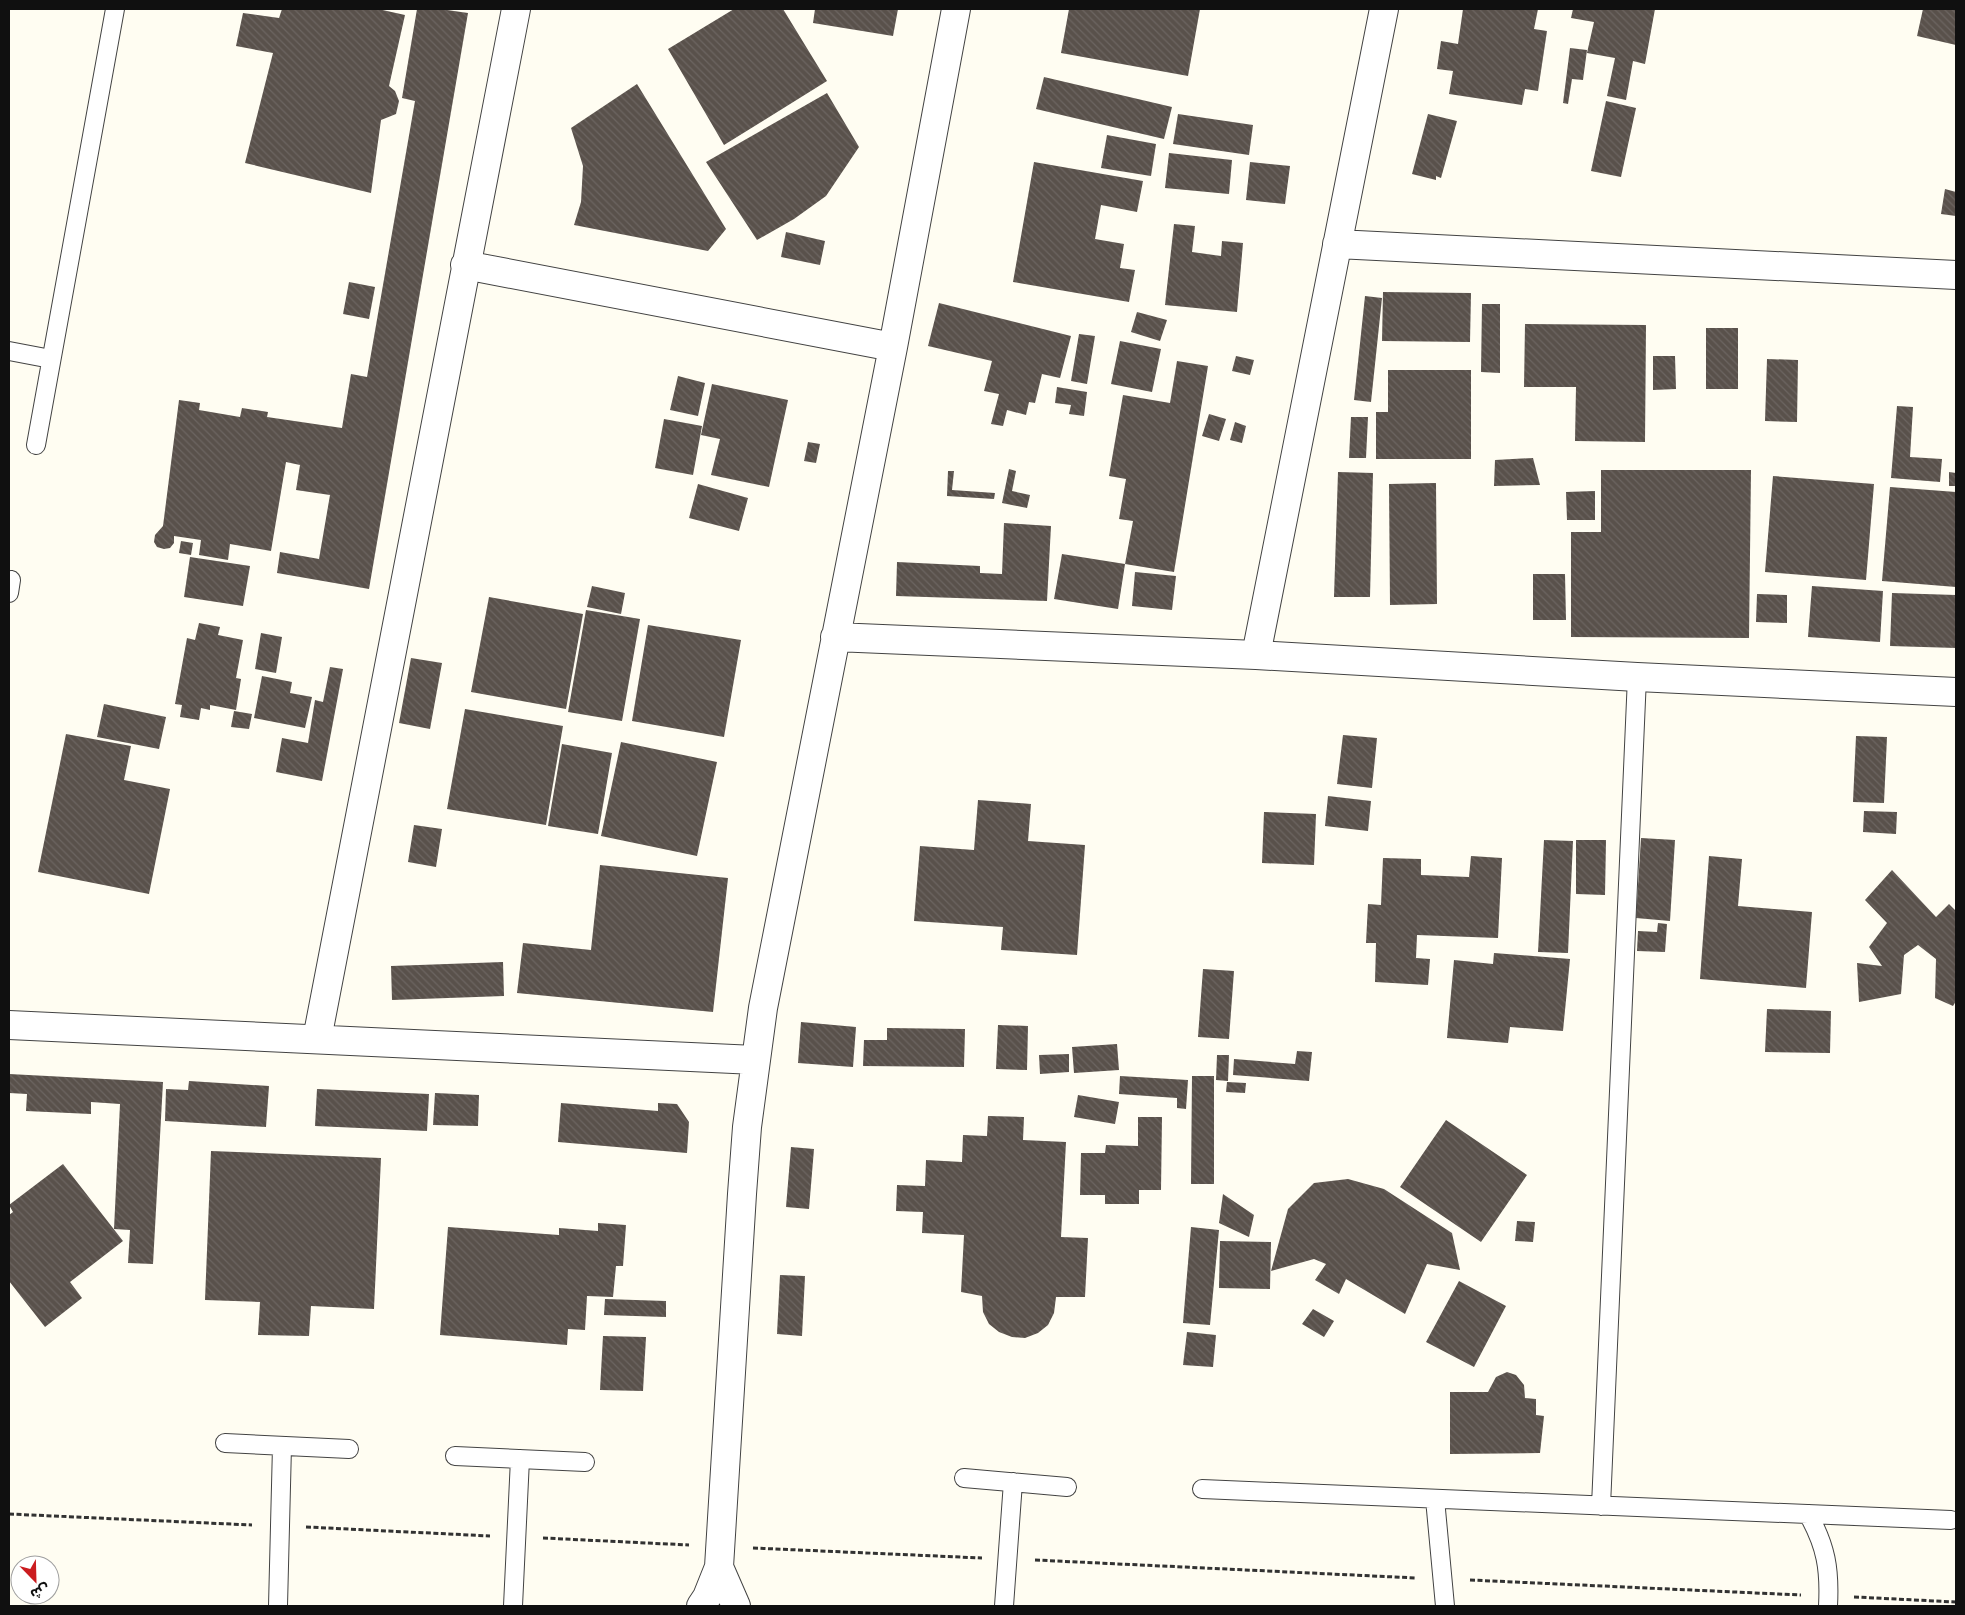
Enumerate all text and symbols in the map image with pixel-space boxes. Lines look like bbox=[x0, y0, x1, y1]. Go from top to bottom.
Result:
north arrow bbox=[10, 1555, 60, 1605]
text: ش bbox=[28, 1580, 52, 1604]

